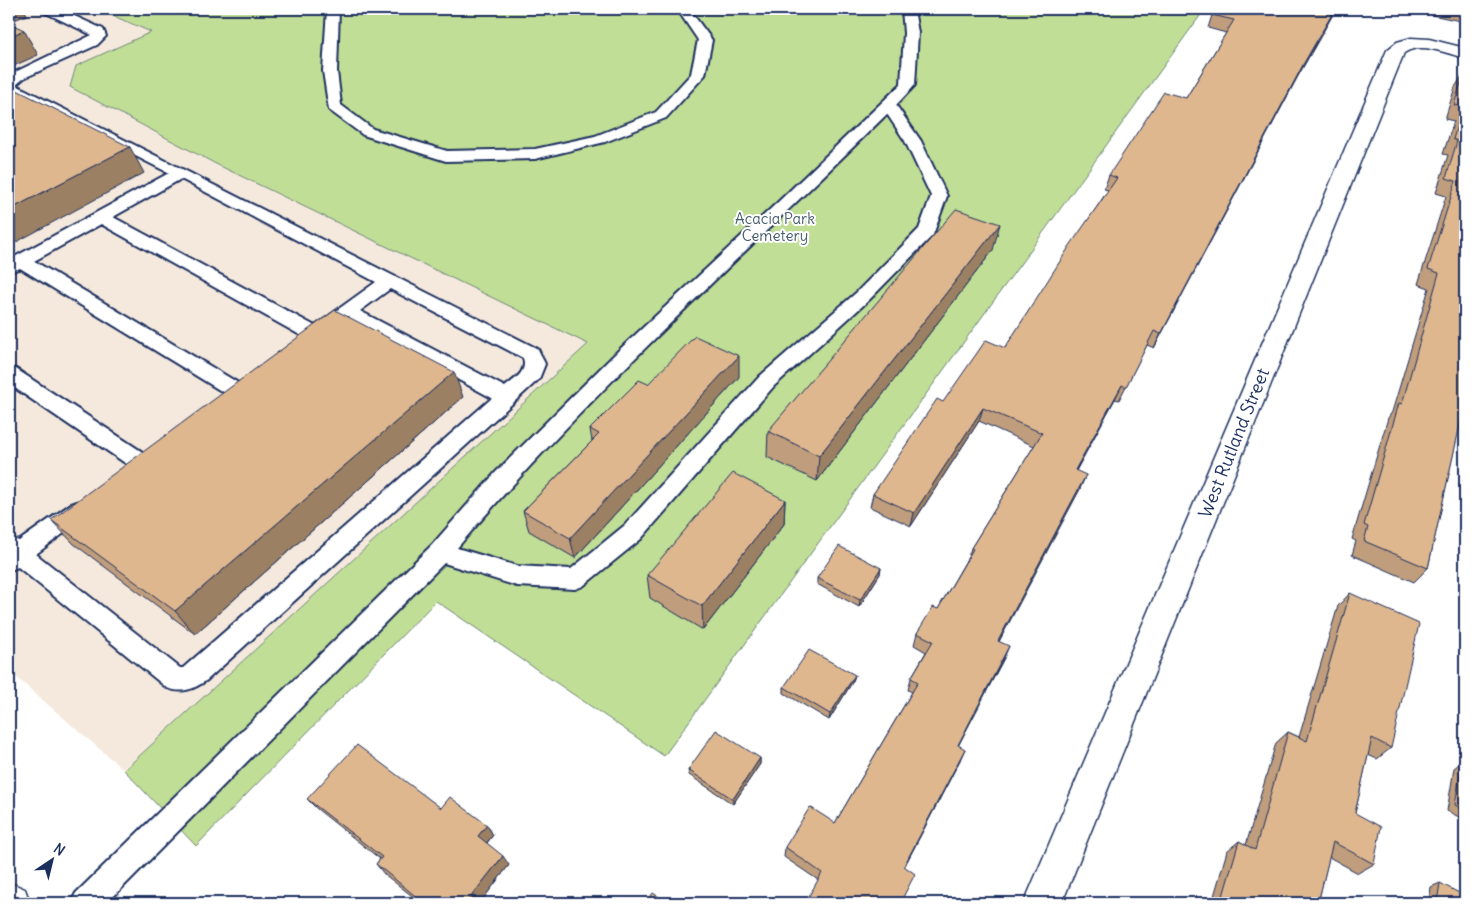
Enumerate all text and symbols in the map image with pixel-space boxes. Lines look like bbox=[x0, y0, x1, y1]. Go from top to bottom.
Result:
park label: Acacia Park Cemetery bbox=[735, 209, 815, 245]
street label: West Rutland Street bbox=[1193, 365, 1274, 521]
north arrow bbox=[28, 834, 78, 884]
text: N bbox=[50, 839, 69, 860]

